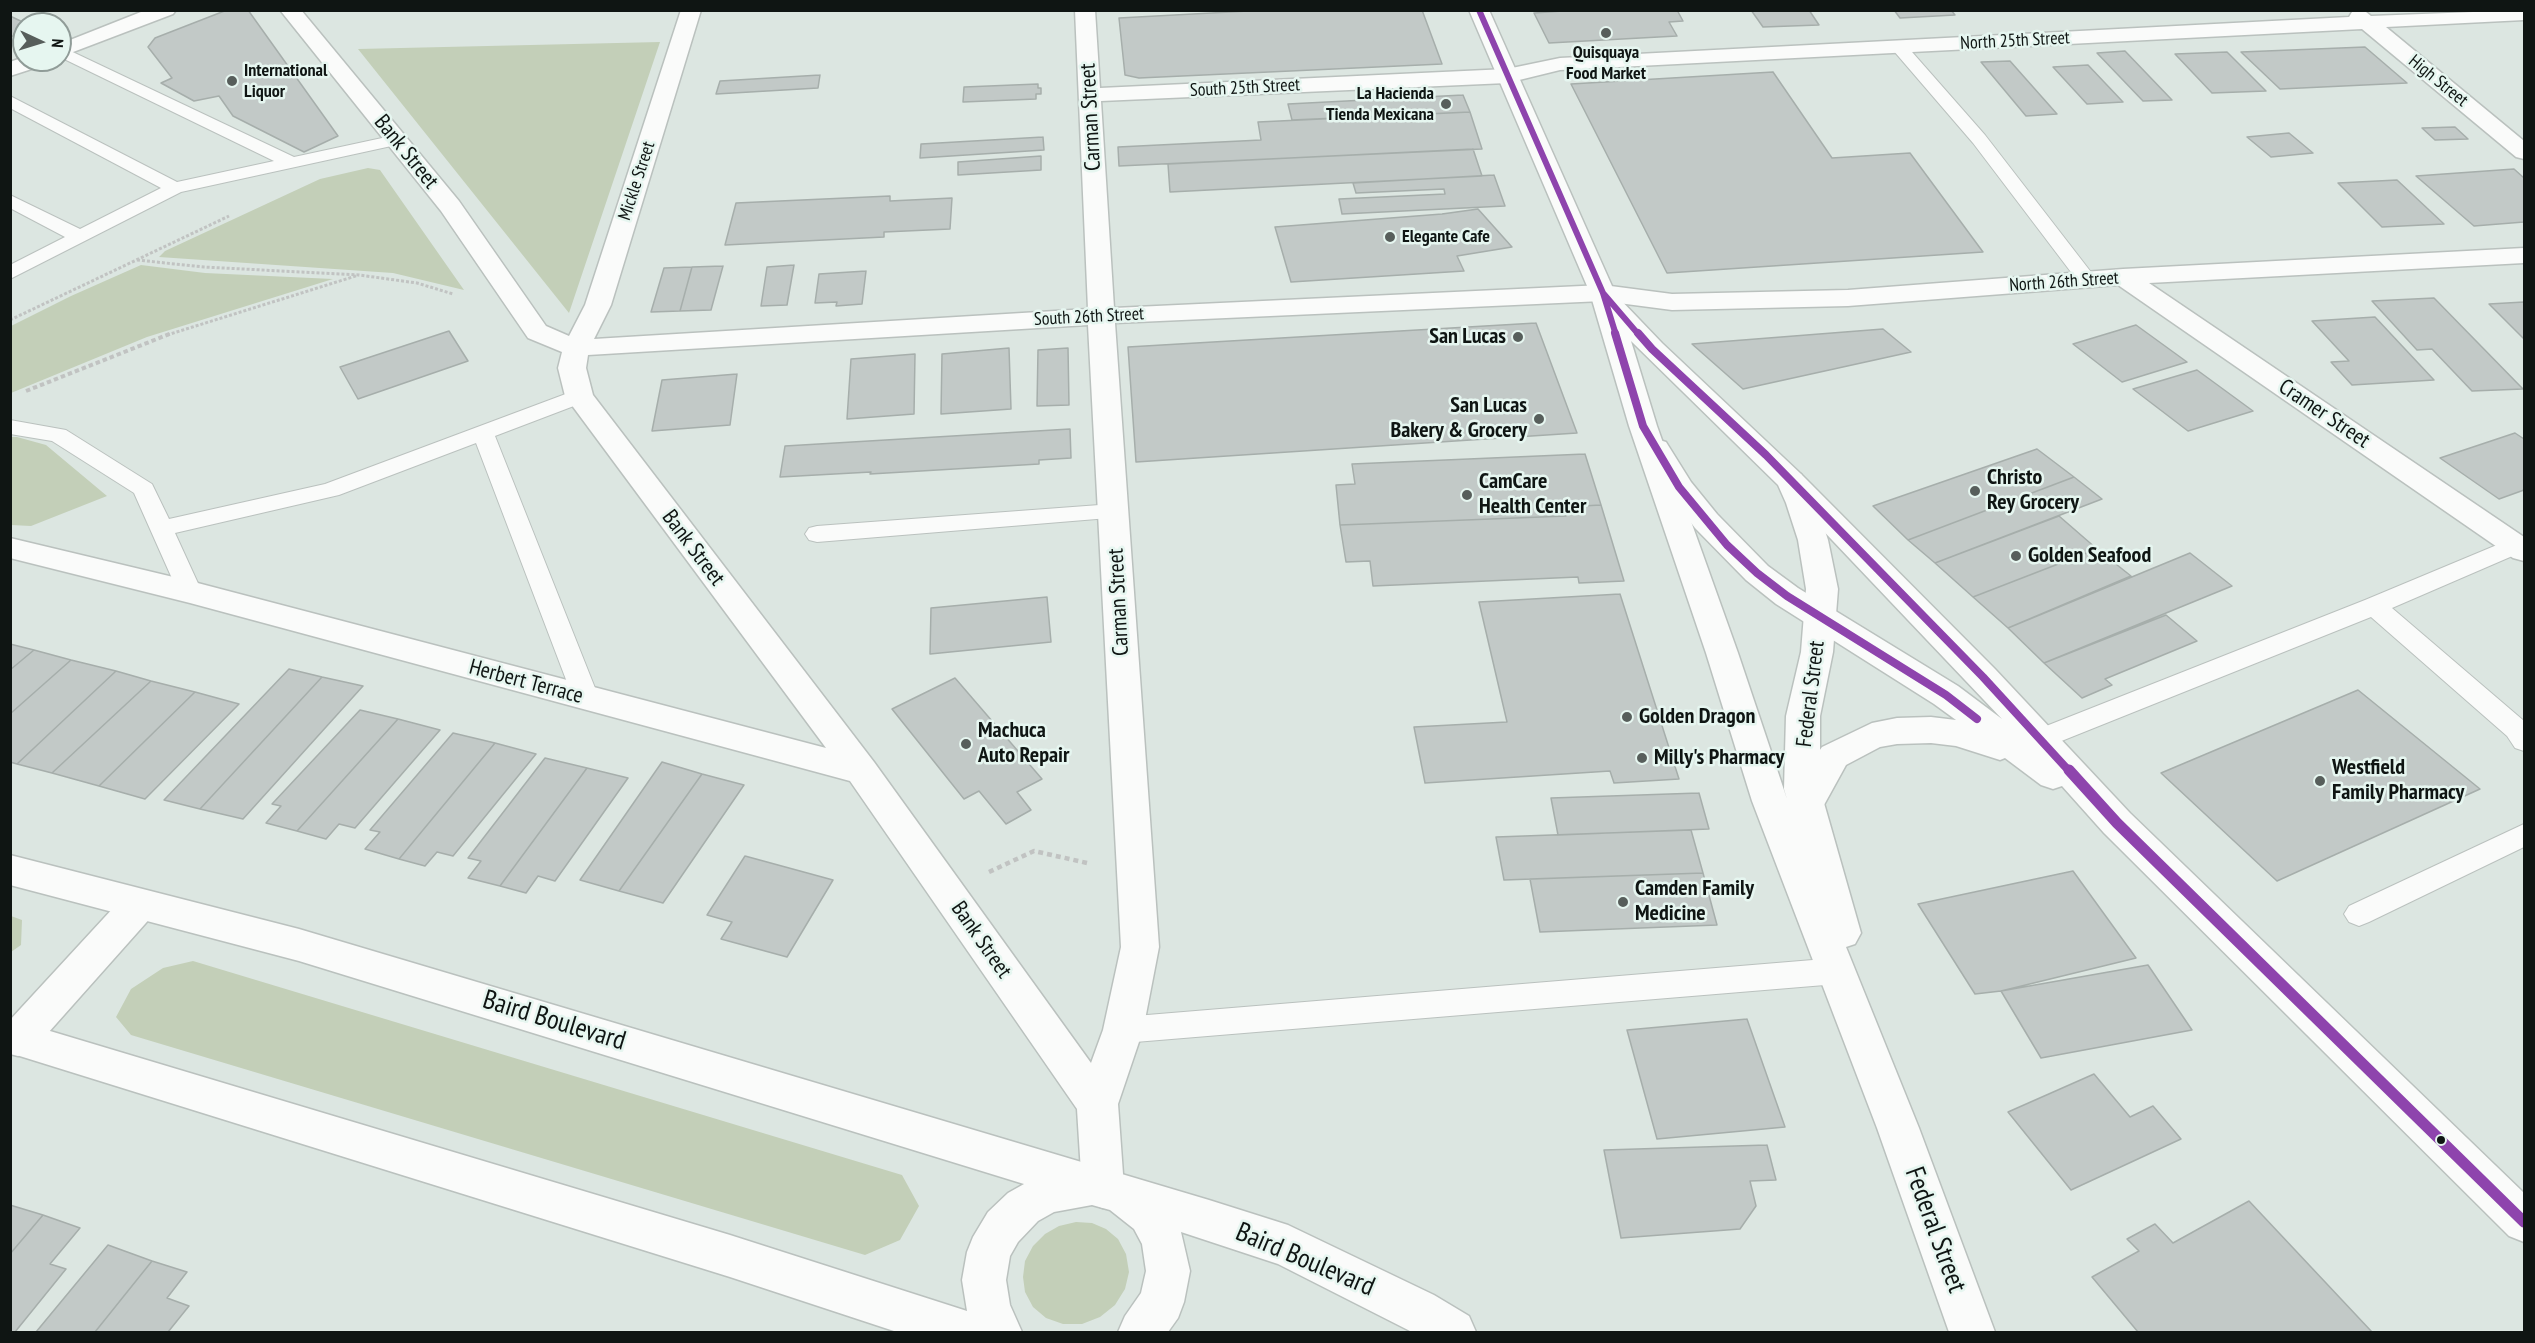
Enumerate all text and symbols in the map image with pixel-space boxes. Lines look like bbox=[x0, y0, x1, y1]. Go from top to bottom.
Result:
north arrow bbox=[12, 12, 72, 72]
marker: Quisquaya Food Market bbox=[1599, 26, 1613, 40]
street label: North 25th Street bbox=[1960, 27, 2070, 55]
text: N bbox=[48, 38, 68, 48]
place label: Quisquaya Food Market bbox=[1566, 42, 1646, 84]
street label: High Street bbox=[2404, 50, 2472, 112]
place label: International Liquor bbox=[244, 60, 327, 103]
street label: Carman Street bbox=[1075, 63, 1107, 171]
marker: International Liquor bbox=[225, 74, 239, 88]
street label: South 25th Street bbox=[1189, 74, 1301, 102]
place label: La Hacienda Tienda Mexicana bbox=[1326, 83, 1434, 125]
marker: La Hacienda Tienda Mexicana bbox=[1439, 97, 1453, 111]
street label: Bank Street bbox=[368, 110, 444, 194]
street label: Mickle Street bbox=[614, 139, 660, 223]
place label: Elegante Cafe bbox=[1402, 226, 1490, 248]
marker: Elegante Cafe bbox=[1383, 230, 1397, 244]
street label: North 26th Street bbox=[2009, 267, 2119, 297]
street label: South 26th Street bbox=[1033, 303, 1145, 331]
place label: San Lucas bbox=[1429, 324, 1506, 350]
marker: San Lucas bbox=[1511, 330, 1525, 344]
street label: Cramer Street bbox=[2273, 374, 2375, 454]
place label: San Lucas Bakery & Grocery bbox=[1390, 393, 1527, 445]
marker: San Lucas Bakery & Grocery bbox=[1532, 412, 1546, 426]
place label: Christo Rey Grocery bbox=[1987, 465, 2079, 516]
place label: CamCare Health Center bbox=[1479, 469, 1586, 520]
marker: Christo Rey Grocery bbox=[1968, 484, 1982, 498]
marker: CamCare Health Center bbox=[1460, 488, 1474, 502]
street label: Bank Street bbox=[656, 505, 730, 591]
place label: Golden Seafood bbox=[2028, 543, 2151, 569]
street label: Carman Street bbox=[1103, 548, 1135, 656]
marker: Golden Seafood bbox=[2009, 549, 2023, 563]
street label: Federal Street bbox=[1791, 639, 1831, 749]
street label: Herbert Terrace bbox=[466, 654, 586, 710]
place label: Golden Dragon bbox=[1639, 704, 1755, 730]
marker: Golden Dragon bbox=[1620, 710, 1634, 724]
place label: Machuca Auto Repair bbox=[978, 718, 1069, 770]
marker: Machuca Auto Repair bbox=[959, 737, 973, 751]
place label: Milly's Pharmacy bbox=[1654, 745, 1784, 771]
marker: Milly's Pharmacy bbox=[1635, 751, 1649, 765]
place label: Westfield Family Pharmacy bbox=[2332, 755, 2464, 806]
marker: Westfield Family Pharmacy bbox=[2313, 774, 2327, 788]
place label: Camden Family Medicine bbox=[1635, 876, 1754, 927]
marker: Camden Family Medicine bbox=[1616, 895, 1630, 909]
street label: Bank Street bbox=[945, 897, 1017, 983]
street label: Baird Boulevard bbox=[479, 984, 629, 1058]
unlabelled marker bbox=[2435, 1134, 2447, 1146]
street label: Federal Street bbox=[1897, 1163, 1973, 1297]
street label: Baird Boulevard bbox=[1231, 1216, 1379, 1304]

